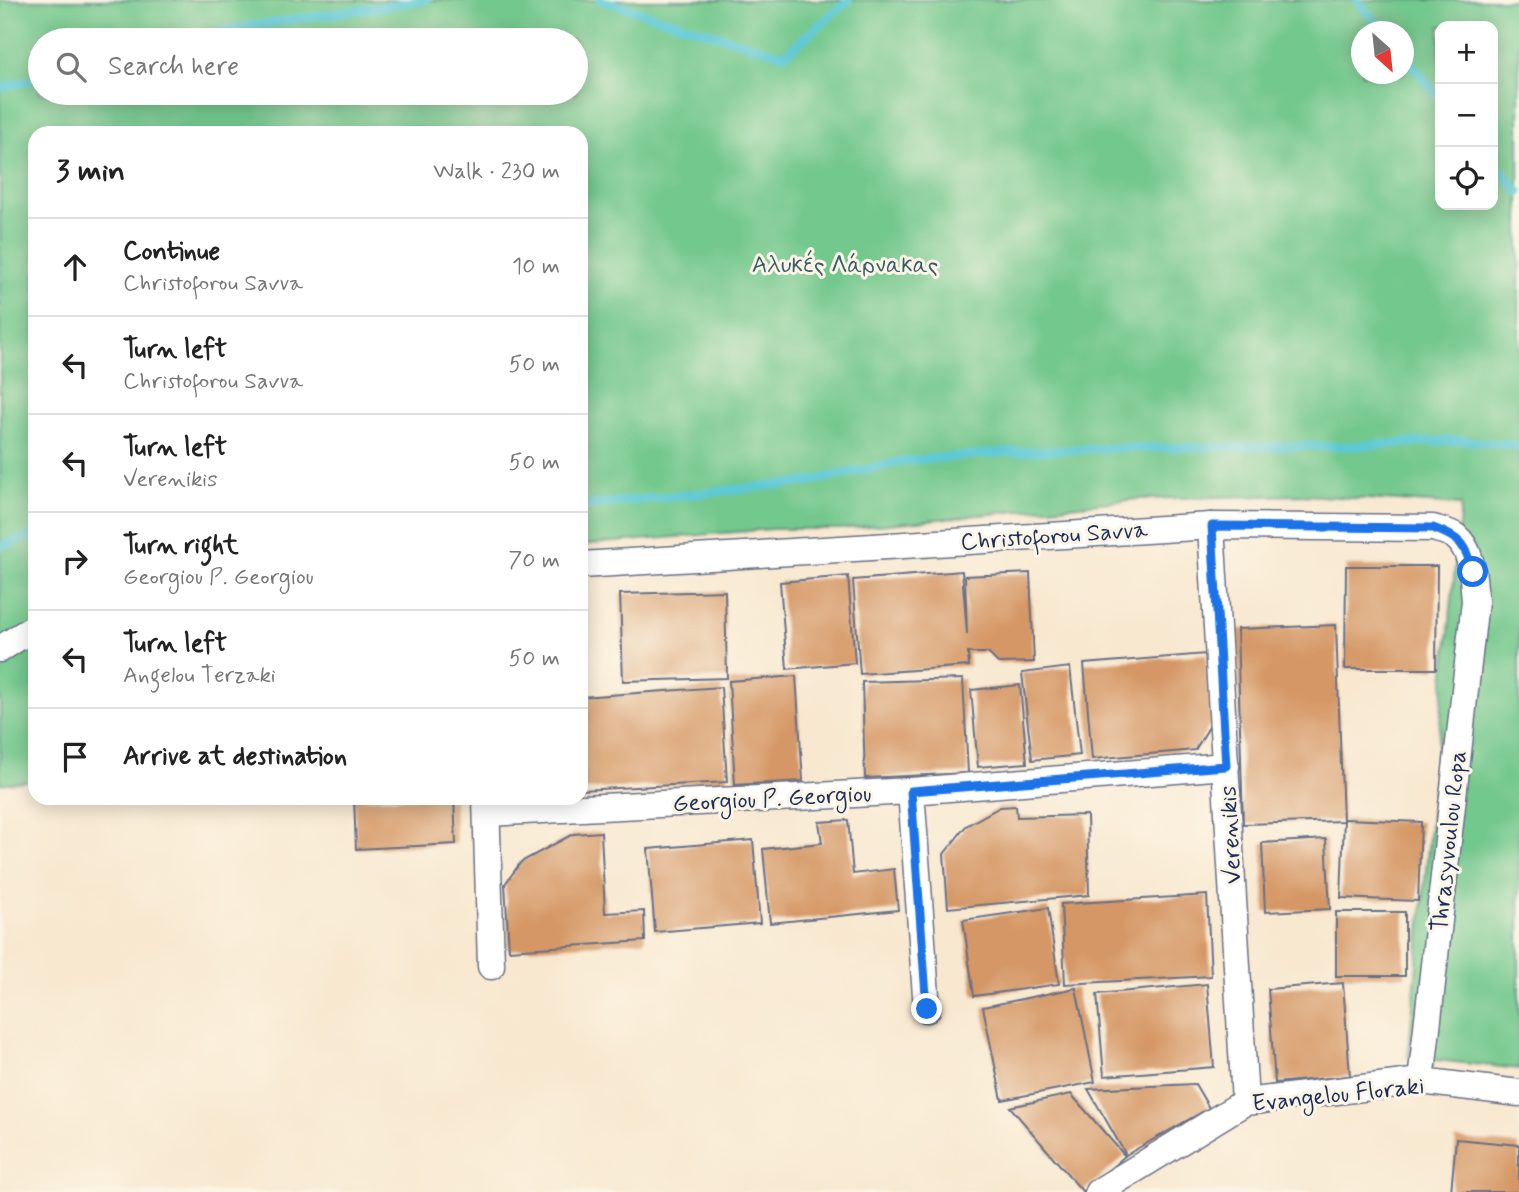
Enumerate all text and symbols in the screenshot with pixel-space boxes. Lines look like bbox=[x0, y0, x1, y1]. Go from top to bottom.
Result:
north arrow bbox=[1351, 21, 1414, 84]
map controls bbox=[1435, 21, 1498, 210]
button: + bbox=[1435, 21, 1498, 84]
search box bbox=[28, 28, 588, 105]
icon: search bbox=[52, 48, 90, 86]
text: Search here bbox=[108, 50, 239, 84]
button: − bbox=[1435, 84, 1498, 147]
button: locate bbox=[1435, 147, 1498, 210]
text: 3 min bbox=[56, 152, 125, 191]
text: Walk · 230 m bbox=[433, 157, 560, 187]
text: Continue bbox=[123, 235, 220, 269]
icon: ahead bbox=[56, 248, 94, 286]
park label: Αλυκές Λάρνακας bbox=[752, 249, 938, 281]
text: 10 m bbox=[512, 252, 560, 282]
text: Christoforou Savva bbox=[123, 269, 303, 299]
text: Turn left bbox=[123, 333, 227, 367]
icon: left bbox=[56, 346, 94, 384]
text: 50 m bbox=[509, 350, 560, 380]
text: Christoforou Savva bbox=[123, 367, 303, 397]
text: Turn left bbox=[123, 431, 227, 465]
icon: left bbox=[56, 444, 94, 482]
text: 50 m bbox=[509, 448, 560, 478]
text: Verenikis bbox=[123, 465, 217, 495]
street label: Christoforou Savva bbox=[959, 514, 1150, 561]
text: Turn right bbox=[123, 529, 239, 563]
icon: right bbox=[56, 542, 94, 580]
text: 70 m bbox=[508, 546, 560, 576]
route start bbox=[1457, 556, 1488, 587]
text: Georgiou P. Georgiou bbox=[123, 563, 314, 593]
text: Turn left bbox=[123, 627, 227, 661]
icon: left bbox=[56, 640, 94, 678]
text: 50 m bbox=[509, 644, 560, 674]
text: Angelou Terzaki bbox=[123, 661, 276, 691]
icon: arrive bbox=[56, 738, 94, 776]
text: Arrive at destination bbox=[123, 740, 347, 774]
street label: Thrasyvoulou Ropa bbox=[1425, 749, 1474, 933]
street label: Georgiou P. Georgiou bbox=[672, 779, 872, 822]
street label: Verenikis bbox=[1213, 785, 1250, 885]
route end bbox=[911, 993, 942, 1024]
street label: Evangelou Floraki bbox=[1250, 1071, 1426, 1122]

